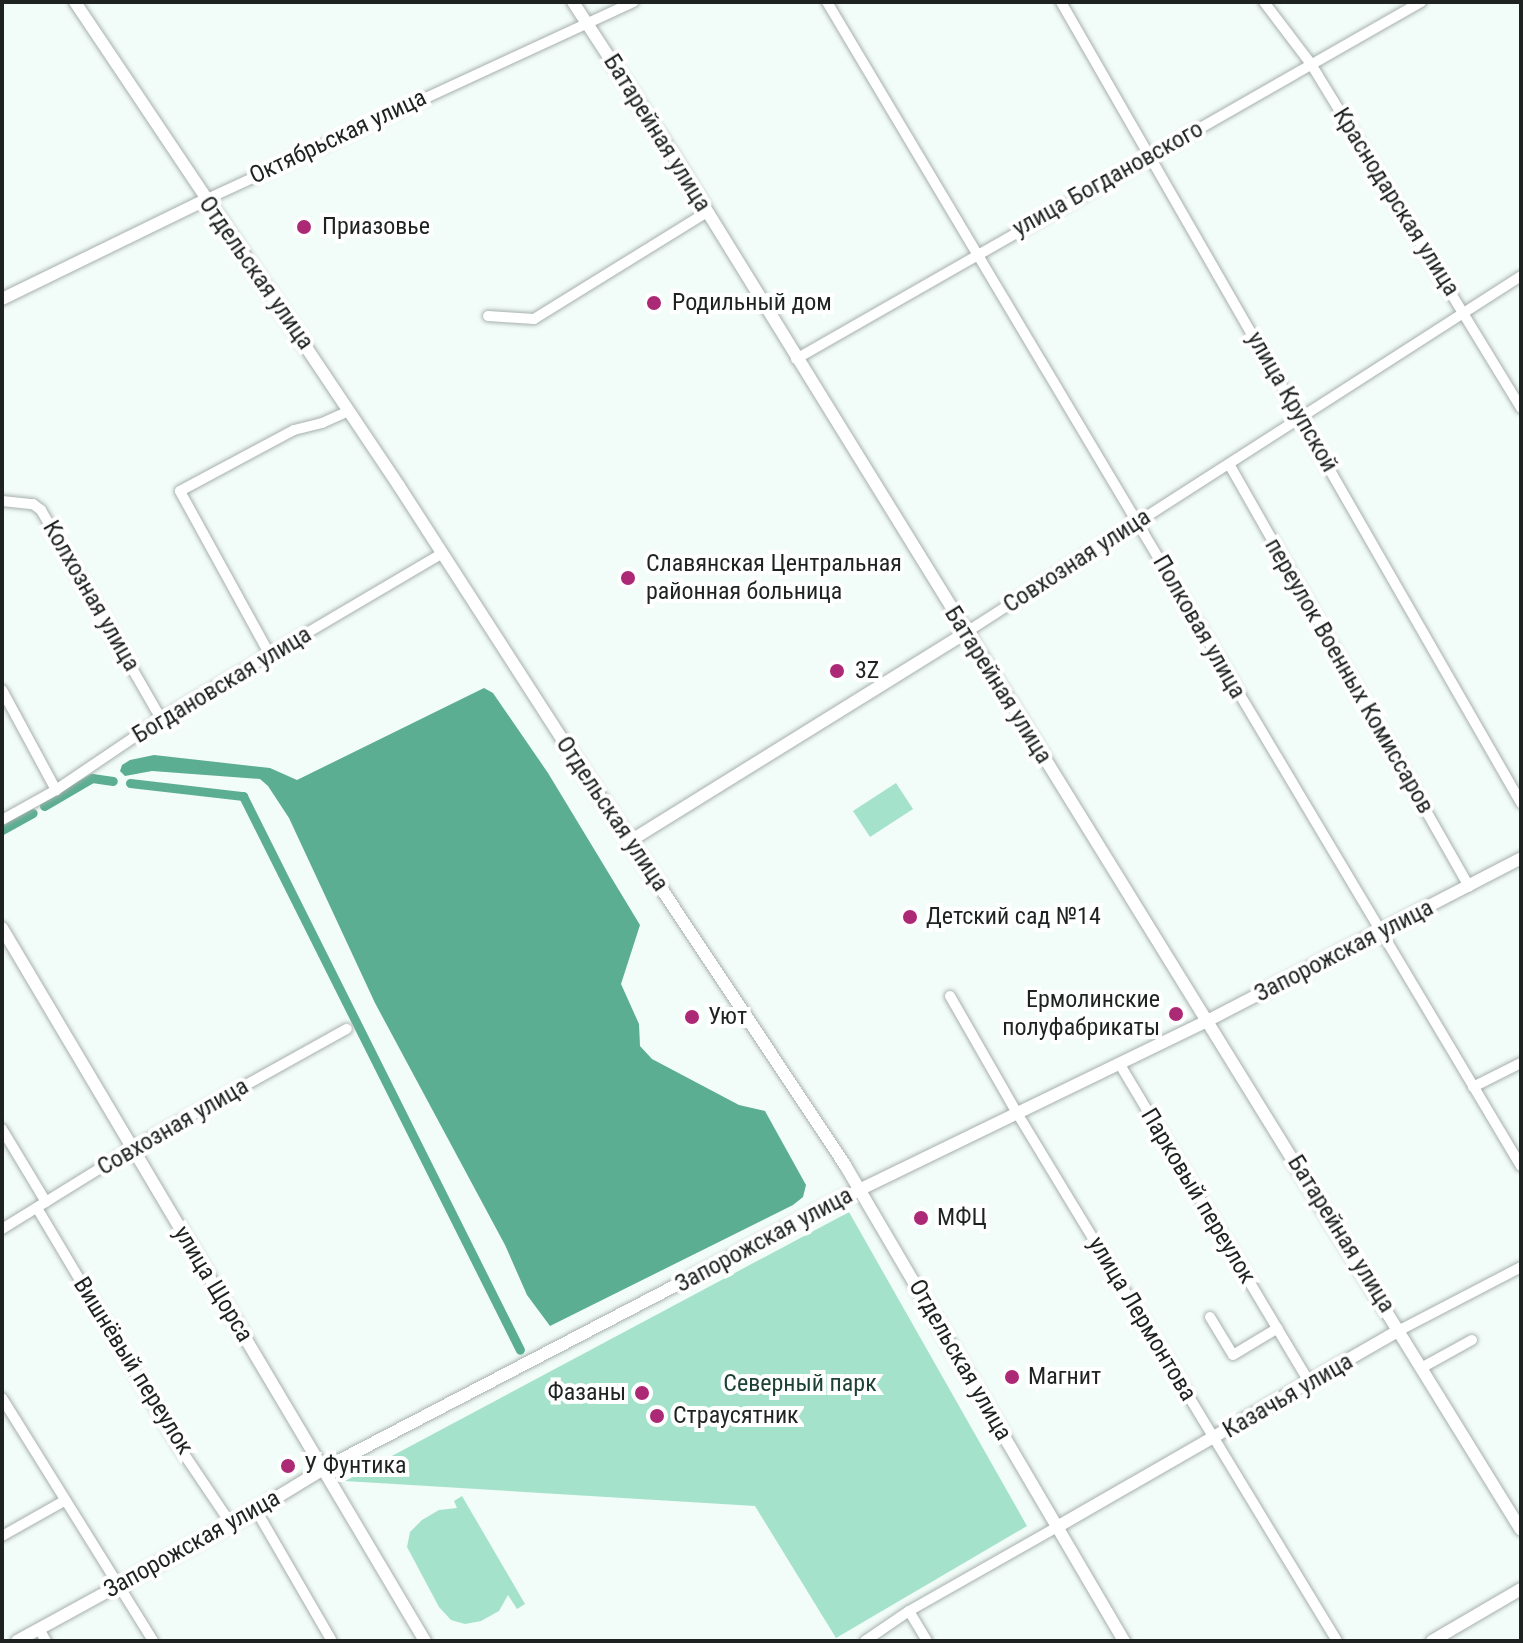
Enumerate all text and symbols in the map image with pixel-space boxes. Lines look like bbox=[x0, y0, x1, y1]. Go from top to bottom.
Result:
street label: Батарейная улица bbox=[597, 49, 717, 217]
street label: Октябрьская улица bbox=[245, 83, 431, 191]
street label: Краснодарская улица bbox=[1326, 103, 1466, 301]
street label: улица Богдановского bbox=[1008, 115, 1208, 243]
street label: Отдельская улица bbox=[192, 191, 320, 355]
place label: Приазовье bbox=[322, 213, 430, 241]
marker: Приазовье bbox=[293, 216, 315, 238]
place label: Родильный дом bbox=[672, 289, 832, 317]
marker: Родильный дом bbox=[643, 292, 665, 314]
street label: улица Крупской bbox=[1240, 327, 1344, 477]
street label: Совхозная улица bbox=[998, 503, 1156, 619]
street label: Колхозная улица bbox=[36, 516, 146, 676]
street label: переулок Военных Комиссаров bbox=[1258, 533, 1440, 819]
place label: Славянская Центральная районная больница bbox=[646, 550, 902, 606]
street label: Полковая улица bbox=[1146, 550, 1252, 704]
marker: Славянская Центральная районная больница bbox=[617, 567, 639, 589]
street label: Батарейная улица bbox=[938, 601, 1058, 769]
street label: Богдановская улица bbox=[127, 620, 317, 750]
place label: 3Z bbox=[855, 657, 879, 685]
marker: 3Z bbox=[826, 660, 848, 682]
street label: Отдельская улица bbox=[550, 731, 674, 897]
street label: Запорожская улица bbox=[1250, 894, 1438, 1008]
place label: Детский сад №14 bbox=[926, 903, 1101, 931]
marker: Детский сад №14 bbox=[901, 908, 919, 926]
place label: Ермолинские полуфабрикаты bbox=[1002, 986, 1160, 1042]
place label: Уют bbox=[708, 1003, 747, 1031]
marker: Ермолинские полуфабрикаты bbox=[1167, 1005, 1185, 1023]
marker: Уют bbox=[683, 1008, 701, 1026]
street label: Совхозная улица bbox=[92, 1072, 254, 1182]
street label: Парковый переулок bbox=[1134, 1103, 1262, 1289]
street label: Батарейная улица bbox=[1281, 1150, 1401, 1318]
street label: Запорожская улица bbox=[670, 1181, 858, 1299]
place label: МФЦ bbox=[937, 1204, 987, 1232]
marker: МФЦ bbox=[912, 1209, 930, 1227]
street label: улица Щорса bbox=[167, 1221, 259, 1347]
street label: улица Лермонтова bbox=[1082, 1232, 1202, 1406]
street label: Вишнёвый переулок bbox=[67, 1272, 199, 1460]
street label: Отдельская улица bbox=[902, 1275, 1018, 1445]
street label: Казачья улица bbox=[1218, 1347, 1358, 1445]
place label: Магнит bbox=[1028, 1363, 1101, 1391]
marker: Магнит bbox=[1003, 1368, 1021, 1386]
park label: Северный парк bbox=[723, 1370, 877, 1398]
place label: Фазаны bbox=[547, 1379, 626, 1407]
marker: Фазаны bbox=[633, 1384, 651, 1402]
place label: Страусятник bbox=[673, 1402, 799, 1430]
marker: Страусятник bbox=[648, 1407, 666, 1425]
place label: У Фунтика bbox=[304, 1452, 407, 1480]
marker: У Фунтика bbox=[279, 1457, 297, 1475]
street label: Запорожская улица bbox=[99, 1484, 285, 1604]

